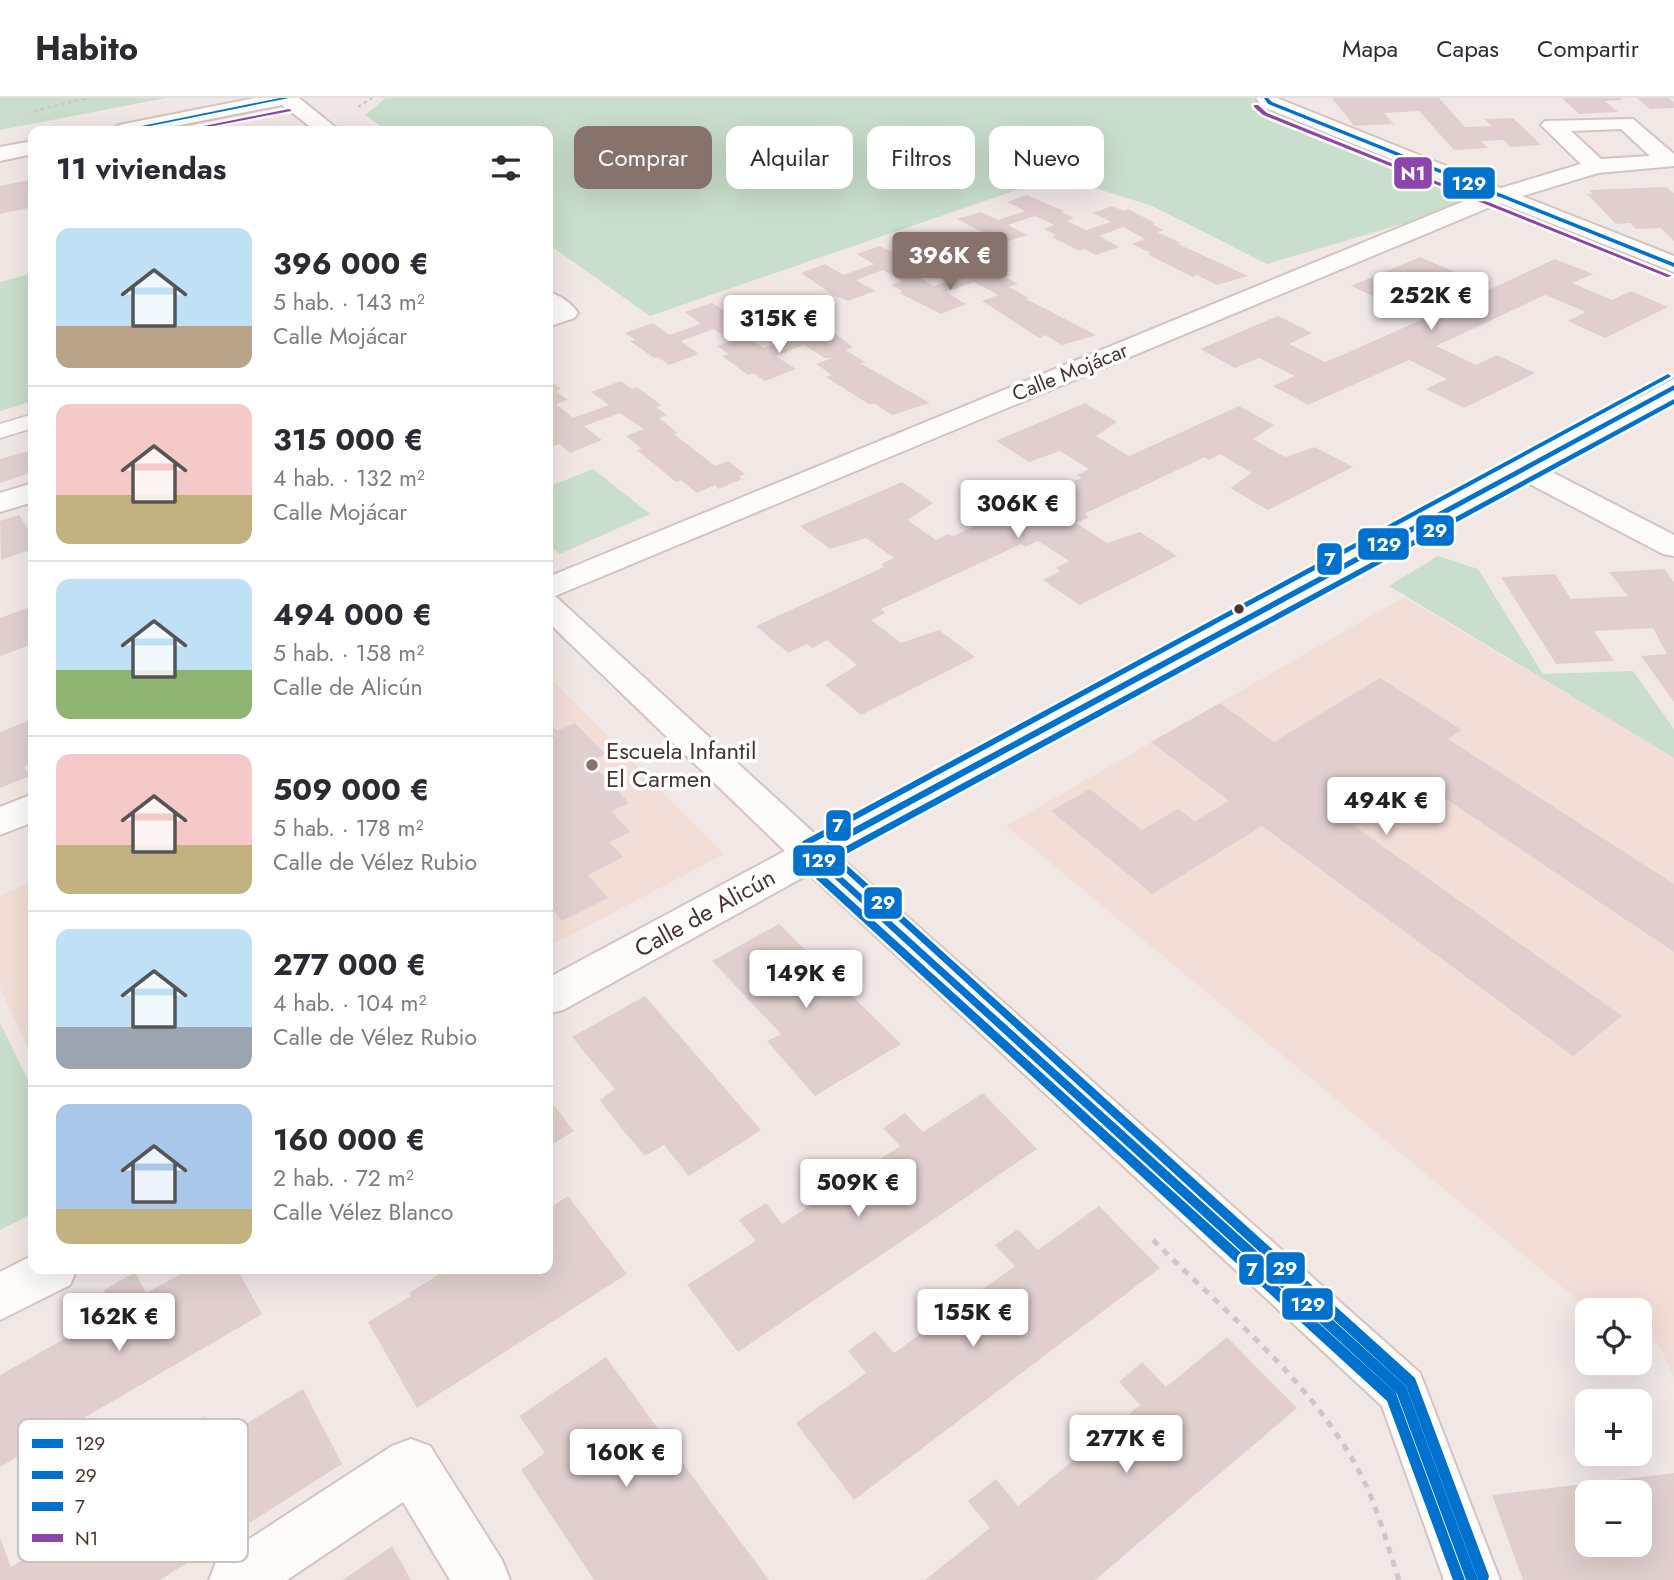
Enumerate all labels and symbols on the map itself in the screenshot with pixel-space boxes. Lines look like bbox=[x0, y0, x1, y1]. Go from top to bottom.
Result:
line badge: N1 bbox=[1393, 156, 1433, 190]
text: N1 bbox=[1401, 160, 1425, 187]
line badge: 129 bbox=[1442, 166, 1496, 200]
text: 129 bbox=[1452, 170, 1486, 197]
pin: 396K € bbox=[893, 232, 1007, 292]
pin: 252K € bbox=[1374, 272, 1488, 332]
pin: 315K € bbox=[722, 296, 836, 355]
street label: Calle Mojácar bbox=[1008, 335, 1133, 409]
pin: 306K € bbox=[961, 480, 1075, 540]
line badge: 29 bbox=[1415, 514, 1455, 547]
text: 29 bbox=[1422, 517, 1448, 544]
line badge: 129 bbox=[1357, 527, 1410, 561]
text: 129 bbox=[1367, 531, 1401, 558]
line badge: 7 bbox=[1316, 542, 1343, 576]
text: 7 bbox=[1324, 546, 1336, 573]
unlabelled marker bbox=[1232, 602, 1246, 616]
place label: Escuela Infantil El Carmen bbox=[606, 733, 757, 796]
marker: Escuela Infantil El Carmen bbox=[584, 757, 600, 773]
pin: 494K € bbox=[1329, 778, 1443, 837]
line badge: 7 bbox=[825, 809, 852, 842]
text: 7 bbox=[832, 812, 844, 839]
line badge: 129 bbox=[792, 844, 846, 877]
text: 129 bbox=[802, 847, 836, 874]
street label: Calle de Alicún bbox=[628, 859, 782, 966]
line badge: 29 bbox=[863, 886, 903, 920]
text: 29 bbox=[870, 889, 896, 916]
pin: 149K € bbox=[749, 950, 863, 1010]
pin: 509K € bbox=[801, 1160, 915, 1219]
line badge: 29 bbox=[1265, 1251, 1306, 1285]
line badge: 7 bbox=[1238, 1253, 1265, 1286]
text: 29 bbox=[1272, 1255, 1298, 1282]
text: 7 bbox=[1246, 1256, 1258, 1283]
line badge: 129 bbox=[1281, 1287, 1334, 1321]
pin: 155K € bbox=[916, 1290, 1030, 1349]
text: 129 bbox=[1291, 1291, 1325, 1318]
pin: 162K € bbox=[62, 1294, 176, 1353]
pin: 277K € bbox=[1069, 1416, 1183, 1475]
legend bbox=[18, 1419, 248, 1562]
text: 129 bbox=[75, 1430, 105, 1457]
pin: 160K € bbox=[569, 1430, 683, 1489]
text: 29 bbox=[75, 1462, 97, 1489]
text: 7 bbox=[75, 1493, 85, 1520]
text: N1 bbox=[75, 1525, 98, 1552]

